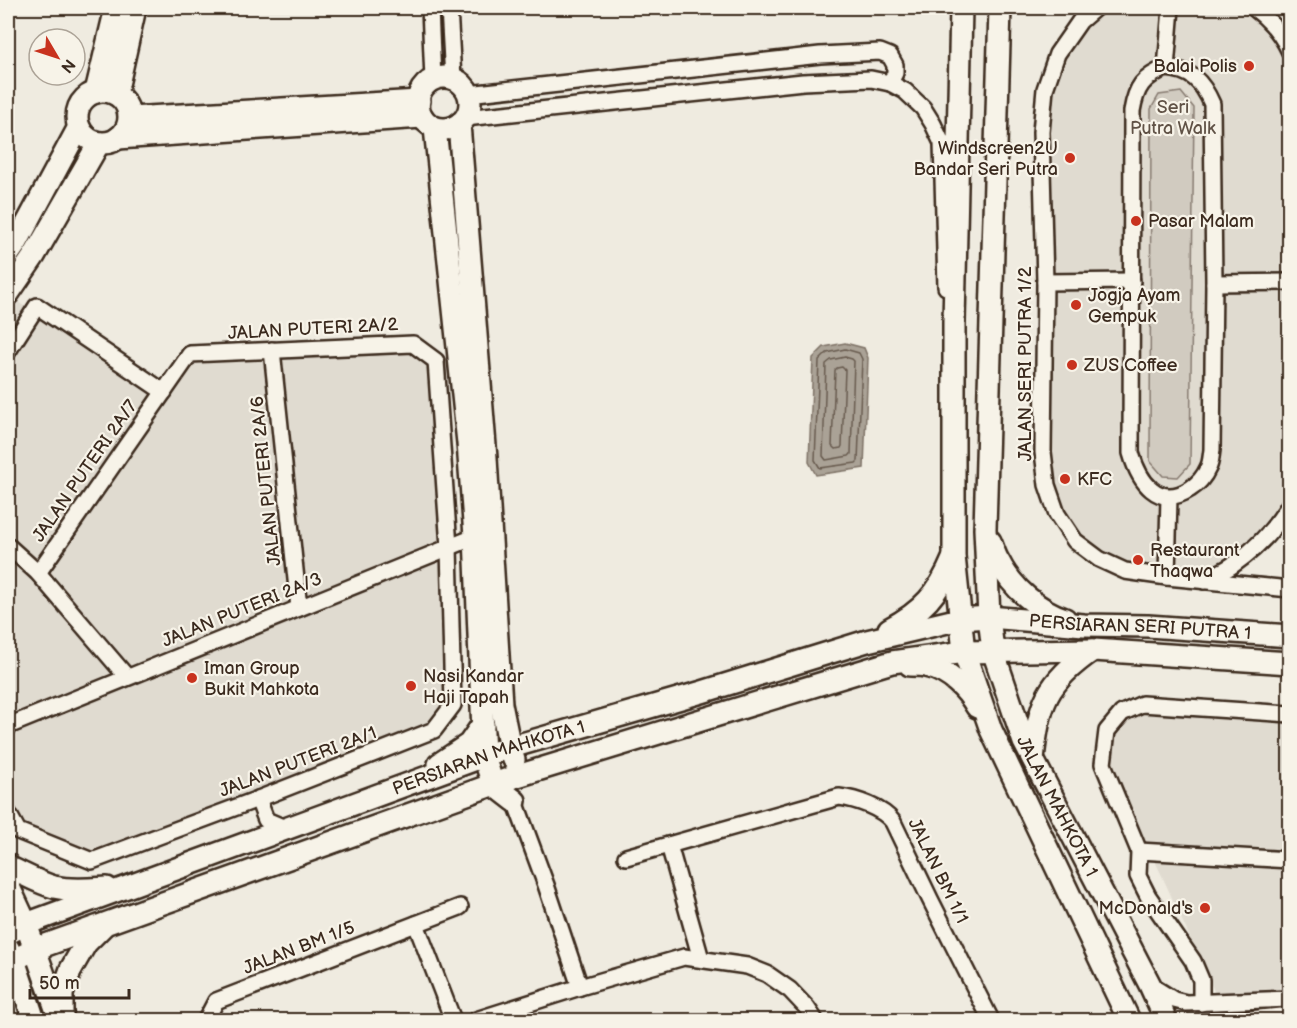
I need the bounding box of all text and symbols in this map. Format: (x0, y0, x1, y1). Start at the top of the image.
north arrow (27, 27, 87, 87)
text: N (56, 55, 79, 76)
place label: Balai Polis (1153, 56, 1237, 77)
marker: Balai Polis (1242, 59, 1256, 73)
park label: Seri Putra Walk (1130, 97, 1216, 139)
place label: Windscreen2U Bandar Seri Putra (913, 138, 1058, 180)
marker: Windscreen2U Bandar Seri Putra (1063, 151, 1077, 165)
place label: Pasar Malam (1148, 211, 1254, 232)
marker: Pasar Malam (1129, 214, 1143, 228)
street label: JALAN SERI PUTRA 1/2 (1015, 266, 1036, 461)
place label: Jogja Ayam Gempuk (1088, 285, 1180, 327)
marker: Jogja Ayam Gempuk (1069, 298, 1083, 312)
street label: JALAN PUTERI 2A/2 (227, 314, 399, 344)
place label: ZUS Coffee (1083, 355, 1178, 376)
marker: ZUS Coffee (1065, 358, 1079, 372)
street label: JALAN PUTERI 2A/6 (247, 395, 285, 567)
street label: JALAN PUTERI 2A/7 (28, 396, 142, 546)
place label: KFC (1077, 469, 1112, 490)
marker: KFC (1058, 472, 1072, 486)
place label: Restaurant Thaqwa (1150, 540, 1240, 582)
marker: Restaurant Thaqwa (1131, 553, 1145, 567)
street label: JALAN PUTERI 2A/3 (159, 568, 325, 652)
street label: PERSIARAN SERI PUTRA 1 (1028, 610, 1252, 644)
place label: Iman Group Bukit Mahkota (204, 658, 319, 700)
place label: Nasi Kandar Haji Tapah (423, 666, 524, 708)
marker: Iman Group Bukit Mahkota (185, 671, 199, 685)
marker: Nasi Kandar Haji Tapah (404, 679, 418, 693)
street label: PERSIARAN MAHKOTA 1 (390, 716, 587, 799)
street label: JALAN PUTERI 2A/1 (217, 722, 379, 802)
street label: JALAN MAHKOTA 1 (1012, 734, 1102, 880)
street label: JALAN BM 1/1 (904, 815, 972, 927)
place label: McDonald's (1099, 898, 1193, 919)
marker: McDonald's (1198, 901, 1212, 915)
street label: JALAN BM 1/5 (240, 917, 358, 979)
scale bar (30, 962, 129, 1000)
text: 50 m (39, 973, 80, 994)

